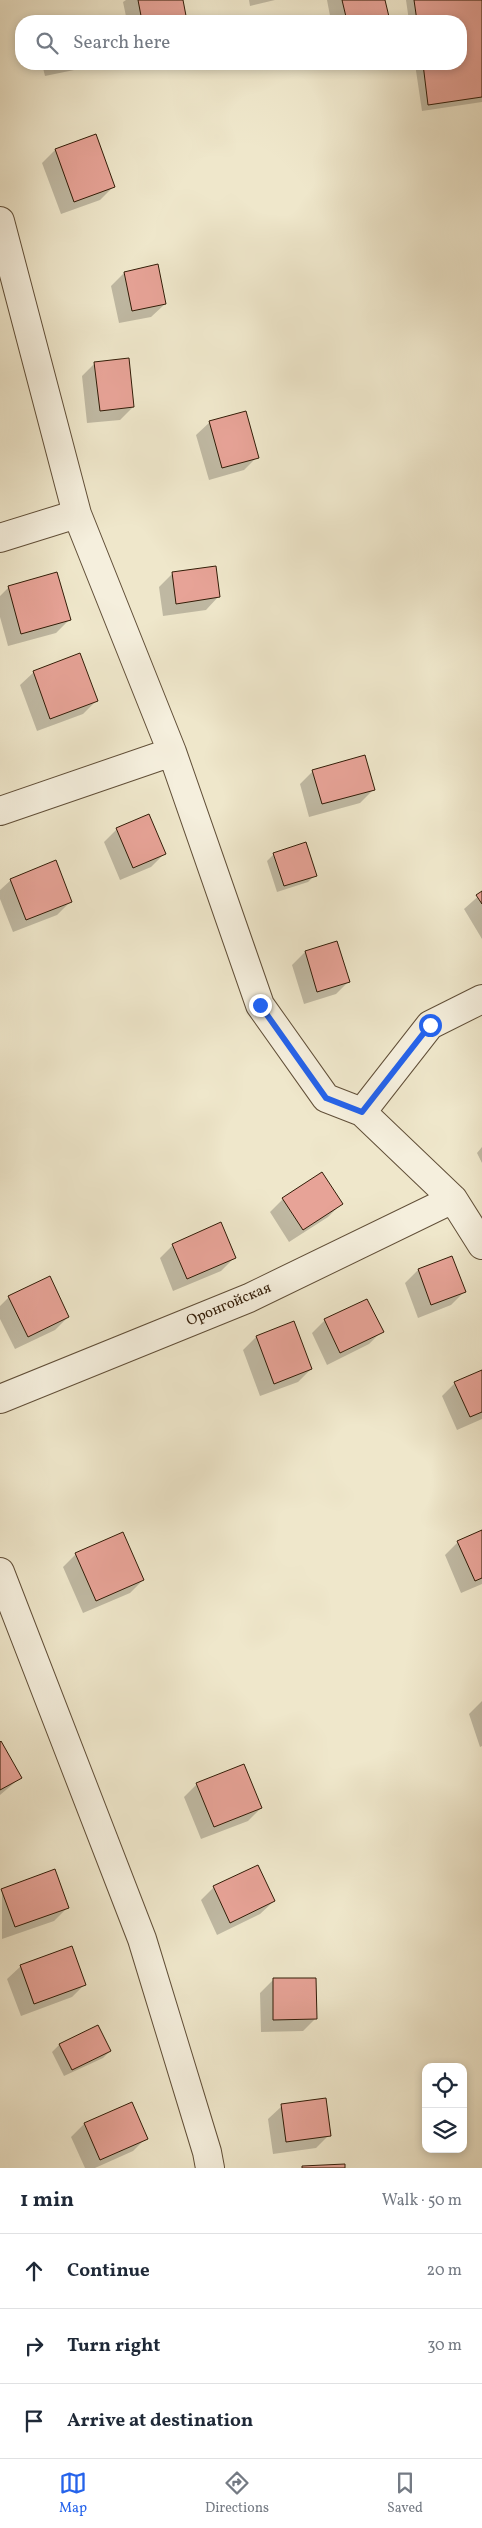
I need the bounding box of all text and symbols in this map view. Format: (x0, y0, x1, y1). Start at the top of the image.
search box (15, 15, 467, 70)
icon: search (33, 29, 61, 57)
text: Search here (73, 30, 170, 56)
route end (249, 994, 272, 1017)
route start (419, 1014, 442, 1037)
street label: Оронгойская (183, 1278, 275, 1332)
map controls (422, 2063, 467, 2153)
button: locate (422, 2063, 467, 2108)
button: layers (422, 2108, 467, 2153)
text: 1 min (20, 2186, 74, 2215)
text: Walk · 50 m (382, 2190, 462, 2212)
icon: ahead (20, 2257, 48, 2285)
text: Continue (67, 2258, 150, 2284)
text: 20 m (427, 2260, 462, 2282)
icon: right (20, 2332, 48, 2360)
text: Turn right (67, 2333, 160, 2359)
text: 30 m (427, 2335, 462, 2357)
icon: arrive (20, 2407, 48, 2435)
text: Arrive at destination (67, 2408, 253, 2434)
tab: Map (59, 2469, 87, 2518)
tab: Directions (205, 2469, 269, 2518)
tab: Saved (387, 2469, 423, 2518)

